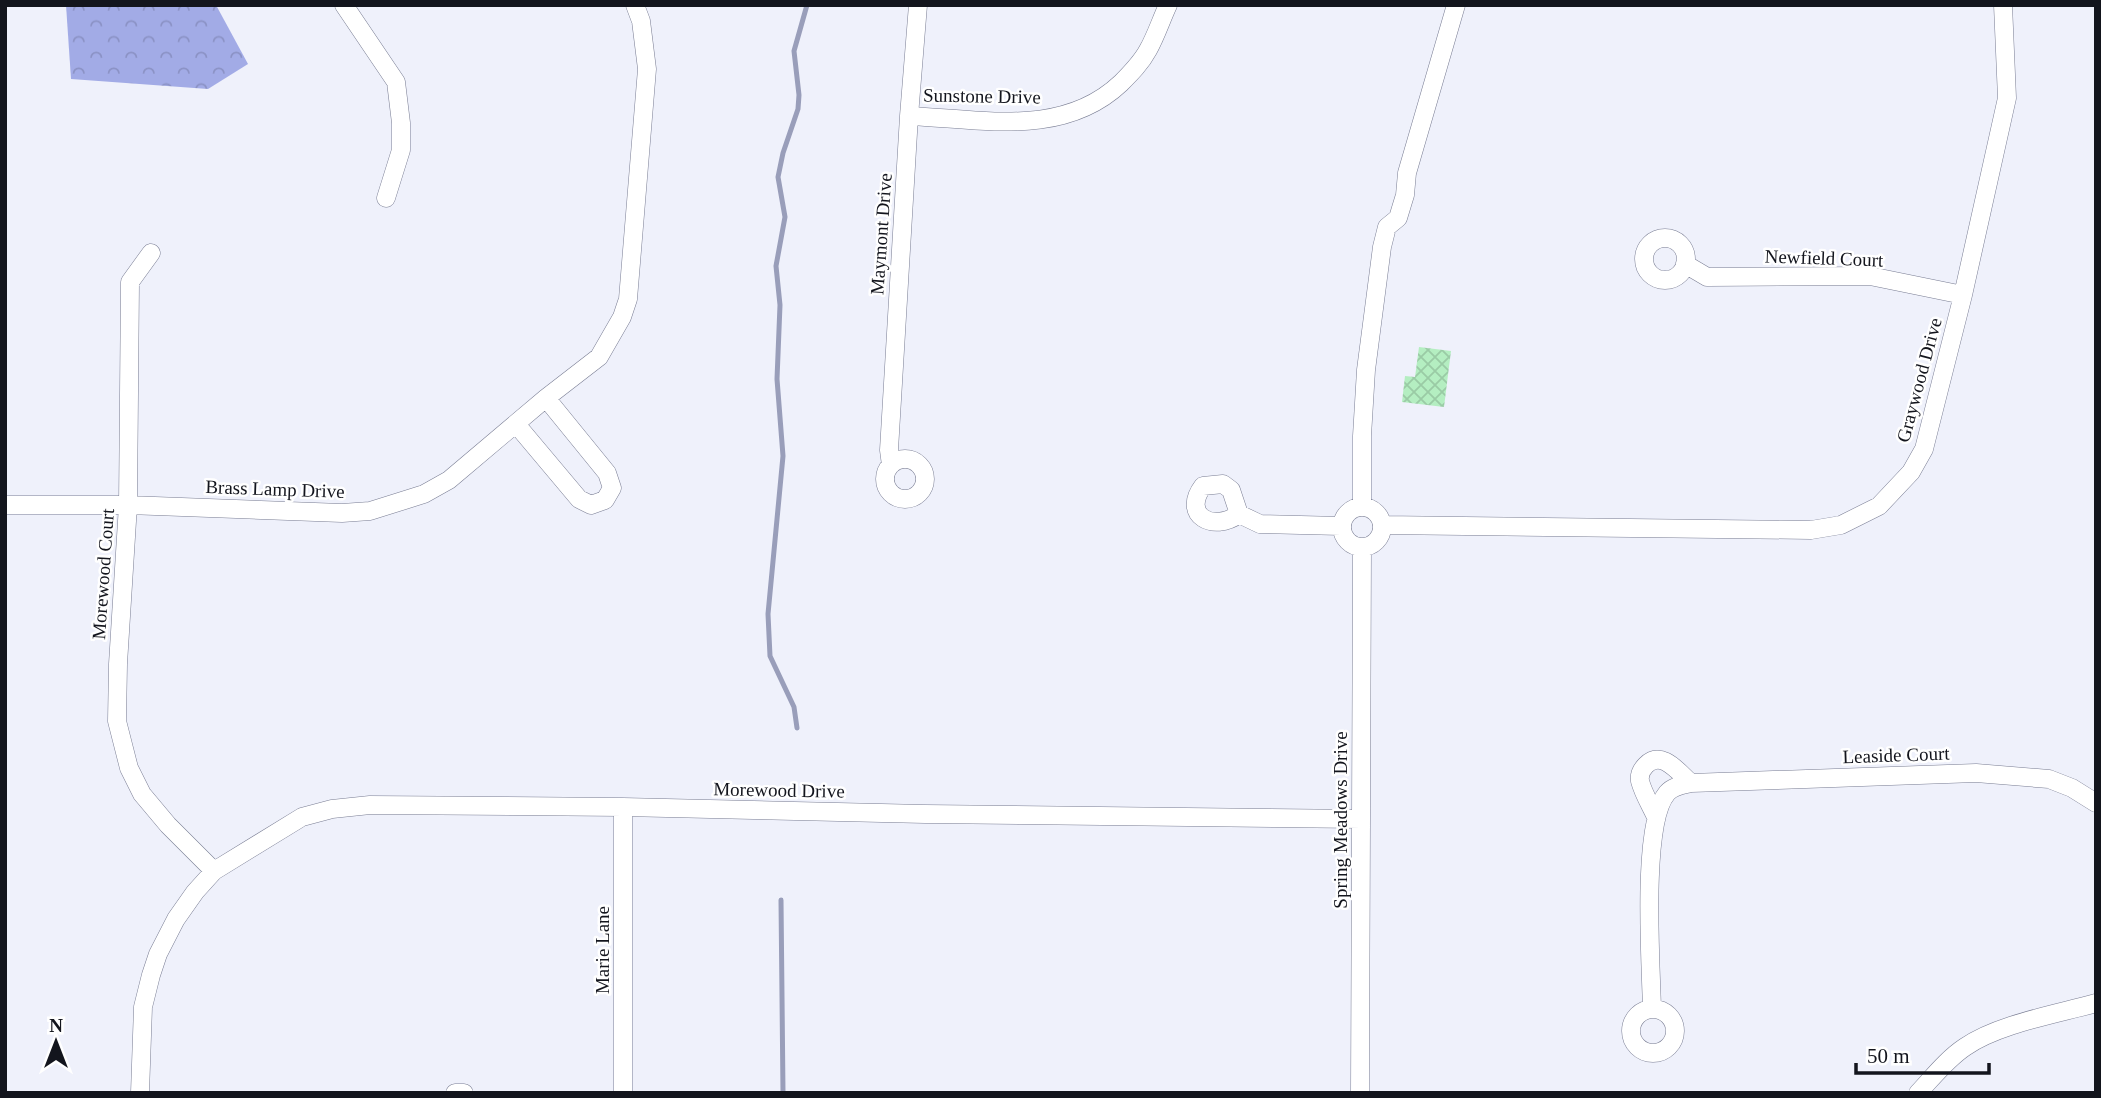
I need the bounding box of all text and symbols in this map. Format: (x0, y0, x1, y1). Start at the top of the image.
street label: Sunstone Drive (923, 84, 1041, 108)
street label: Maymont Drive (866, 172, 896, 296)
street label: Newfield Court (1764, 245, 1884, 271)
street label: Graywood Drive (1892, 315, 1946, 445)
street label: Brass Lamp Drive (205, 476, 345, 502)
street label: Morewood Court (88, 507, 118, 640)
street label: Spring Meadows Drive (1330, 731, 1351, 909)
street label: Leaside Court (1842, 743, 1951, 767)
street label: Morewood Drive (713, 778, 845, 802)
street label: Marie Lane (592, 906, 613, 994)
north arrow (21, 1007, 91, 1077)
text: N (49, 1015, 63, 1036)
scale bar (1856, 1032, 1989, 1076)
text: 50 m (1867, 1044, 1910, 1068)

